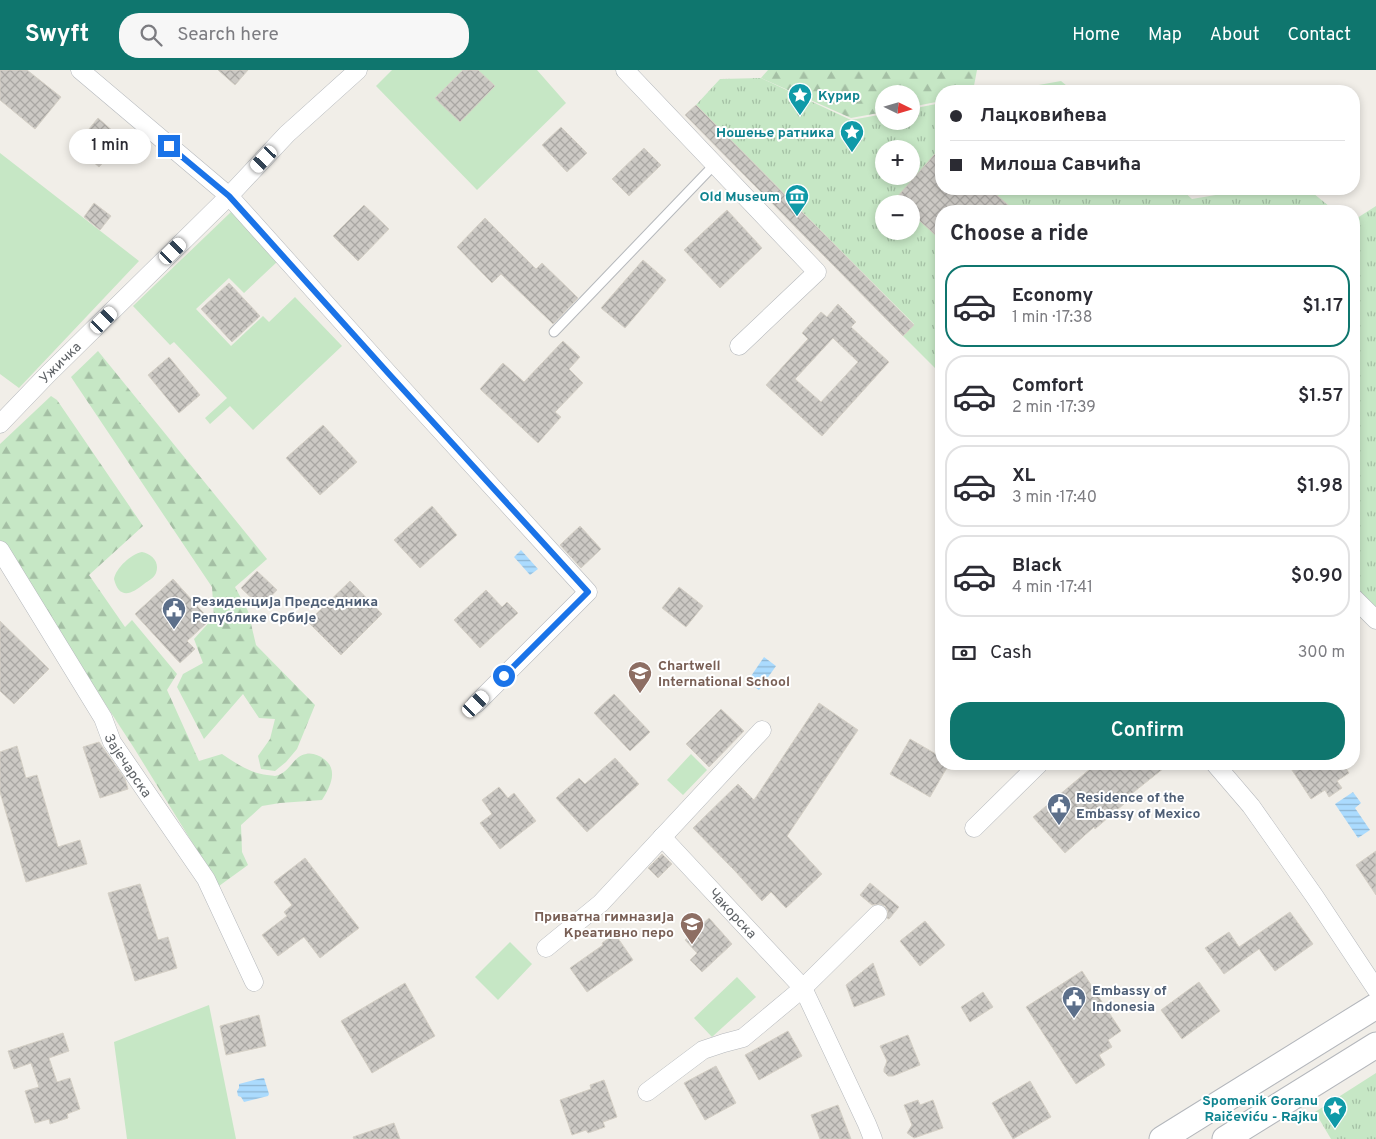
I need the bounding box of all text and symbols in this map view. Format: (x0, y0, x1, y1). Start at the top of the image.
search box (119, 13, 469, 58)
text: Swyft (25, 20, 89, 50)
icon: search (137, 21, 165, 49)
text: Search here (177, 23, 279, 47)
text: Home (1072, 24, 1120, 47)
text: Map (1148, 24, 1182, 47)
text: About (1210, 24, 1259, 47)
text: Contact (1287, 24, 1351, 47)
place icon: Курир (787, 82, 813, 116)
north arrow (875, 85, 920, 130)
map controls (875, 85, 920, 240)
place label: Курир (818, 88, 860, 105)
text: Лацковићева (980, 104, 1107, 128)
place icon: Ношење ратника (839, 119, 865, 153)
place label: Ношење ратника (716, 125, 834, 142)
callout: 1 min (69, 128, 152, 164)
route end (158, 135, 180, 157)
text: 1 min (91, 136, 129, 156)
button: + (875, 140, 920, 185)
car (248, 143, 279, 175)
text: Милоша Савчића (980, 153, 1141, 177)
museum icon: Old Museum (784, 183, 810, 217)
place label: Old Museum (699, 189, 780, 206)
button: − (875, 195, 920, 240)
text: Choose a ride (950, 221, 1088, 248)
car (156, 235, 189, 267)
icon: car (952, 284, 997, 329)
text: Economy (1012, 284, 1093, 308)
text: $1.17 (1302, 294, 1343, 318)
car (88, 304, 119, 336)
text: 1 min · 17:38 (1012, 308, 1093, 328)
street label: Ужичка (36, 339, 86, 388)
icon: car (952, 374, 997, 419)
text: Comfort (1012, 374, 1084, 398)
text: $1.57 (1298, 384, 1343, 408)
text: 2 min · 17:39 (1012, 398, 1096, 418)
icon: car (952, 464, 997, 509)
text: XL (1012, 464, 1035, 488)
text: $1.98 (1296, 474, 1343, 498)
text: 3 min · 17:40 (1012, 488, 1097, 508)
icon: car (952, 554, 997, 599)
text: Black (1012, 554, 1062, 578)
text: $0.90 (1291, 564, 1343, 588)
text: 4 min · 17:41 (1012, 578, 1093, 598)
place label: Резиденција Председника Републике Србије (192, 594, 378, 627)
public building icon: Резиденција Председника Републике Србије (161, 596, 187, 630)
icon: cash (950, 639, 978, 667)
text: Cash (990, 641, 1032, 665)
text: 300 m (1298, 643, 1345, 663)
place label: Chartwell International School (658, 658, 790, 691)
school or university icon: Chartwell International School (627, 660, 653, 694)
route start (493, 665, 515, 687)
car (460, 688, 491, 720)
button: Confirm (950, 702, 1345, 760)
street label: Зајечарска (100, 731, 155, 801)
place label: Residence of the Embassy of Mexico (1076, 790, 1201, 823)
public building icon: Residence of the Embassy of Mexico (1046, 792, 1072, 826)
street label: Чакорска (704, 885, 760, 943)
place label: Приватна гимназија Креативно перо (534, 909, 674, 942)
school or university icon: Приватна гимназија Креативно перо (679, 911, 705, 945)
place label: Embassy of Indonesia (1092, 983, 1167, 1016)
public building icon: Embassy of Indonesia (1061, 985, 1087, 1019)
place label: Spomenik Goranu Raičeviću - Rajku (1202, 1093, 1318, 1126)
place icon: Spomenik Goranu Raičeviću - Rajku (1322, 1095, 1348, 1129)

